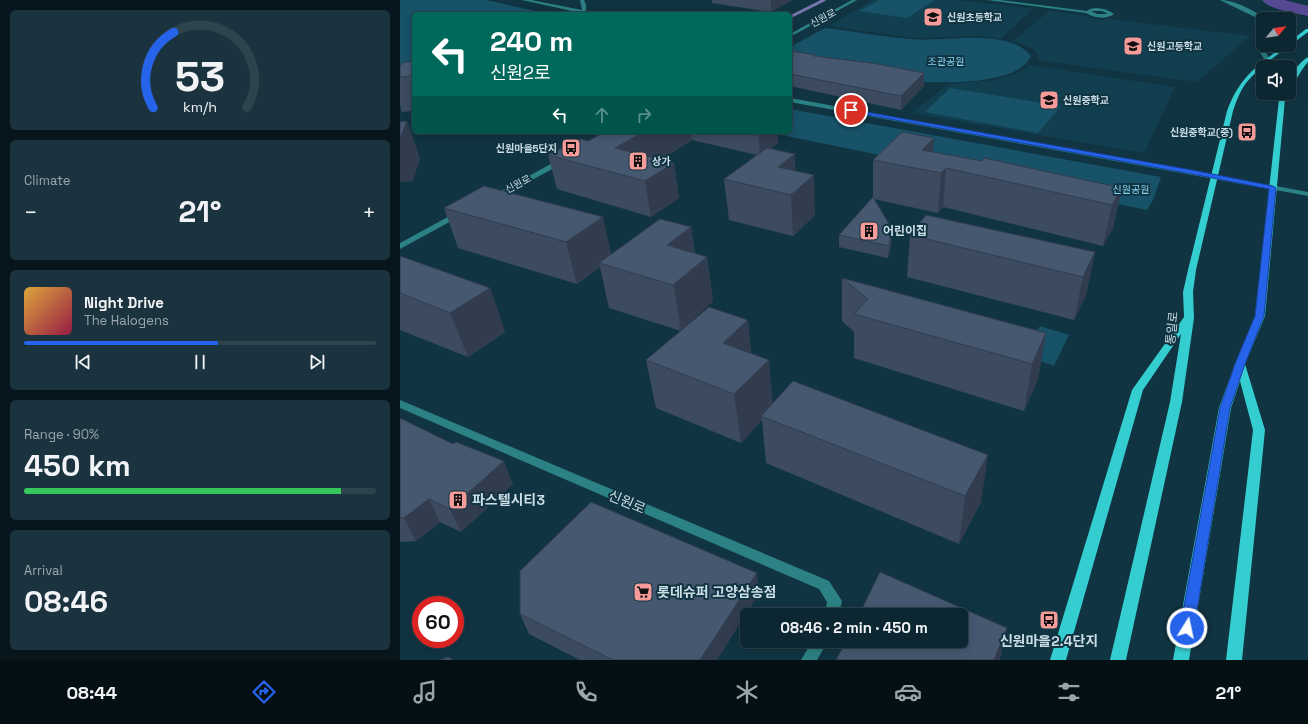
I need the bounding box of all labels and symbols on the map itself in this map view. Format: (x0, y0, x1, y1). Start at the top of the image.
street label: 신원로 (808, 6, 838, 30)
school or university icon: 신원초등학교 (922, 6, 944, 28)
place label: 신원초등학교 (947, 11, 1002, 24)
north arrow (1256, 12, 1296, 52)
school or university icon: 신원고등학교 (1122, 35, 1144, 57)
place label: 신원고등학교 (1147, 40, 1202, 53)
park label: 조관공원 (928, 55, 964, 68)
school or university icon: 신원중학교 (1038, 89, 1060, 111)
pin (834, 93, 868, 127)
place label: 신원중학교 (1063, 94, 1109, 107)
bus stop icon: 신원중학교(중) (1236, 121, 1258, 143)
place label: 신원중학교(중) (1170, 126, 1233, 139)
bus stop icon: 신원마을5단지 (560, 137, 582, 159)
place label: 신원마을5단지 (496, 142, 557, 155)
building icon: 상가 (627, 150, 649, 172)
place label: 상가 (652, 155, 671, 168)
street label: 신원로 (503, 172, 533, 196)
park label: 신원공원 (1113, 183, 1149, 196)
building icon: 어린이집 (858, 220, 880, 242)
place label: 어린이집 (883, 223, 927, 239)
street label: 통일로 (1162, 311, 1182, 345)
street label: 신원로 (606, 486, 648, 518)
building icon: 파스텔시티3 (447, 489, 469, 511)
place label: 파스텔시티3 (472, 491, 545, 509)
supermarket icon: 롯데슈퍼 고양삼송점 (632, 581, 654, 603)
place label: 롯데슈퍼 고양삼송점 (657, 583, 776, 601)
speed limit sign: 60 (412, 596, 464, 648)
position arrow (1166, 607, 1208, 649)
bus stop icon: 신원마을2.4단지 (1038, 609, 1060, 631)
place label: 신원마을2.4단지 (1000, 632, 1098, 650)

